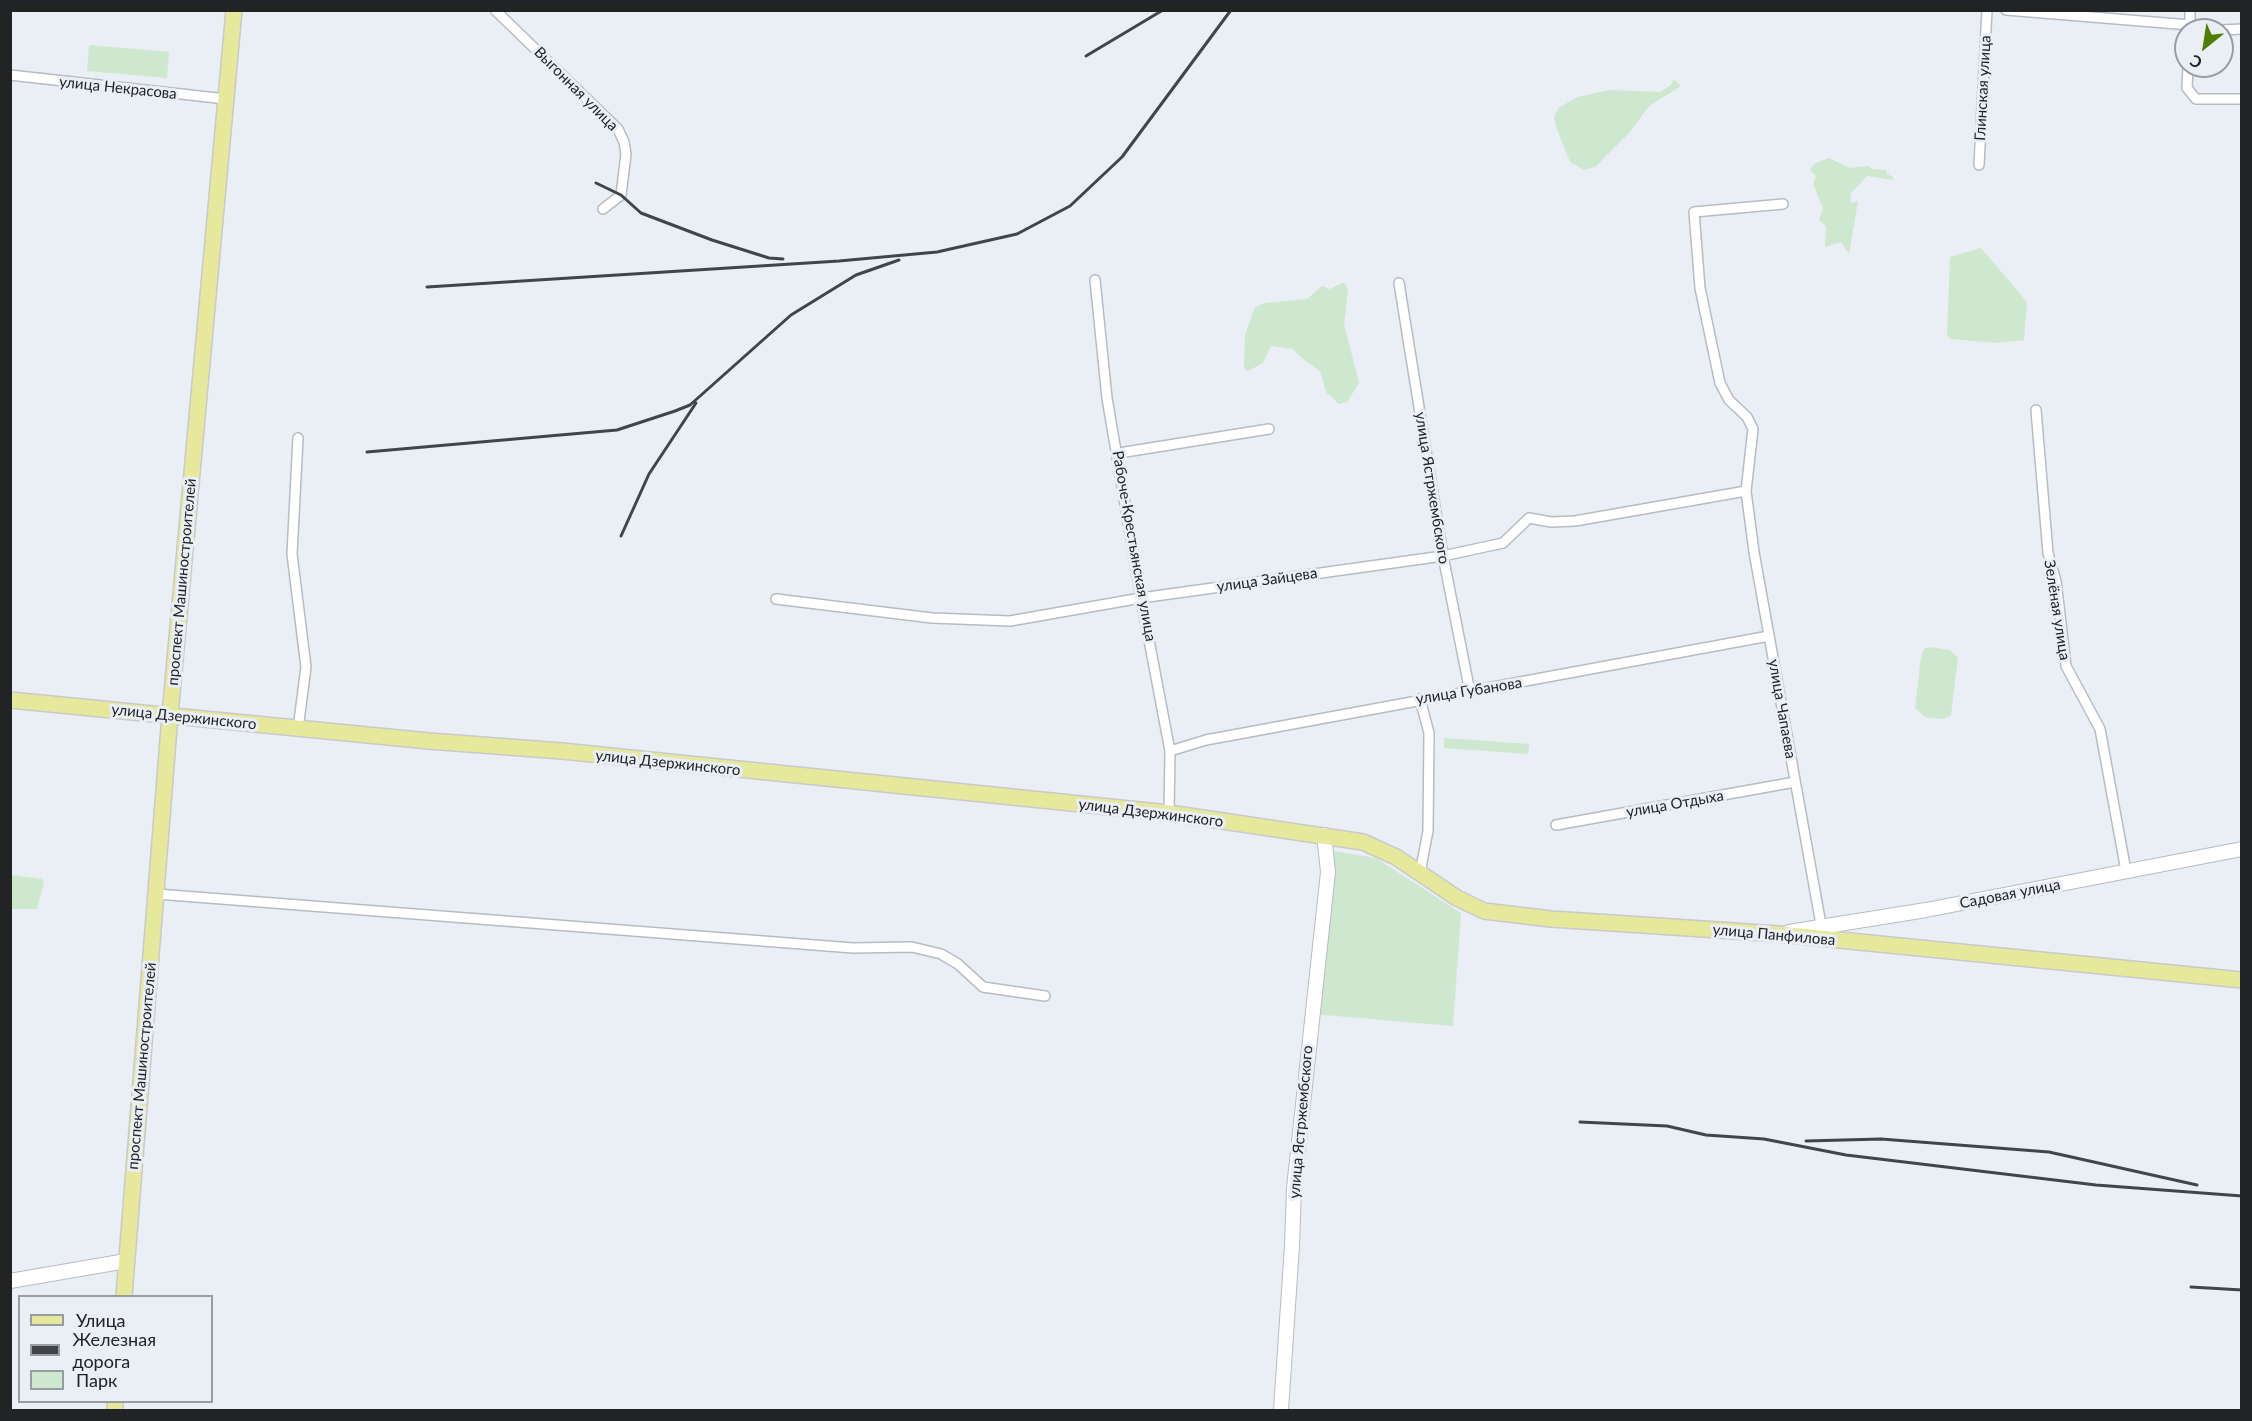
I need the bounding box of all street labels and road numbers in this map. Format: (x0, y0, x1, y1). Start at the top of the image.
street label: Глинская улица (1971, 35, 1995, 141)
street label: Выгонная улица (530, 43, 622, 135)
street label: улица Некрасова (58, 73, 178, 103)
street label: улица Ястржембского (1411, 411, 1453, 565)
street label: Рабоче-Крестьянская улица (1108, 449, 1160, 643)
street label: проспект Машиностроителей (164, 478, 200, 686)
street label: Зелёная улица (2040, 559, 2074, 661)
street label: улица Зайцева (1216, 564, 1318, 596)
street label: улица Чапаева (1764, 658, 1800, 760)
street label: улица Губанова (1415, 674, 1523, 708)
street label: улица Дзержинского (111, 700, 257, 734)
street label: улица Дзержинского (595, 746, 741, 780)
street label: улица Отдыха (1625, 787, 1725, 821)
street label: улица Дзержинского (1078, 795, 1224, 831)
street label: Садовая улица (1958, 875, 2062, 913)
street label: улица Панфилова (1712, 921, 1836, 949)
street label: проспект Машиностроителей (124, 962, 160, 1170)
street label: улица Ястржембского (1285, 1045, 1317, 1199)

